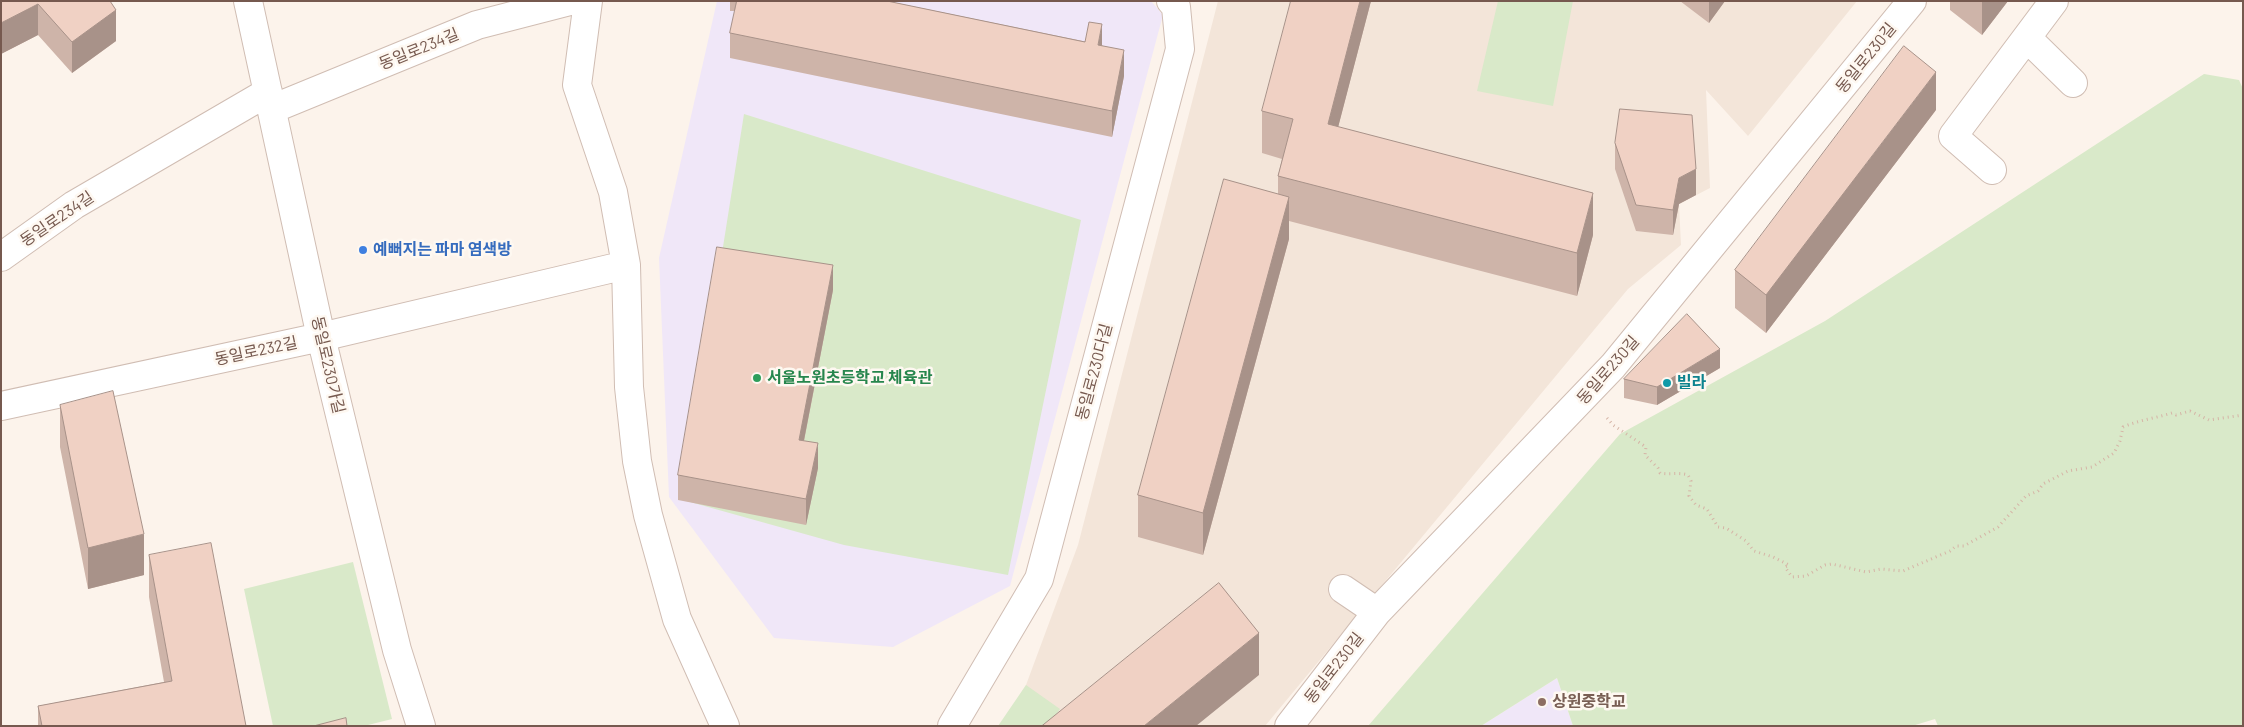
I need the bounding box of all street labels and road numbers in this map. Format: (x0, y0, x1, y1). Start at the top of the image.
street label: 동일로230길 (1832, 19, 1900, 97)
street label: 동일로234길 (376, 24, 462, 74)
street label: 동일로234길 (17, 187, 97, 251)
street label: 동일로230가길 (307, 314, 349, 416)
street label: 동일로230다길 (1072, 322, 1116, 422)
street label: 동일로230길 (1573, 332, 1643, 408)
street label: 동일로232길 (213, 333, 299, 369)
street label: 동일로230길 (1300, 629, 1368, 707)

